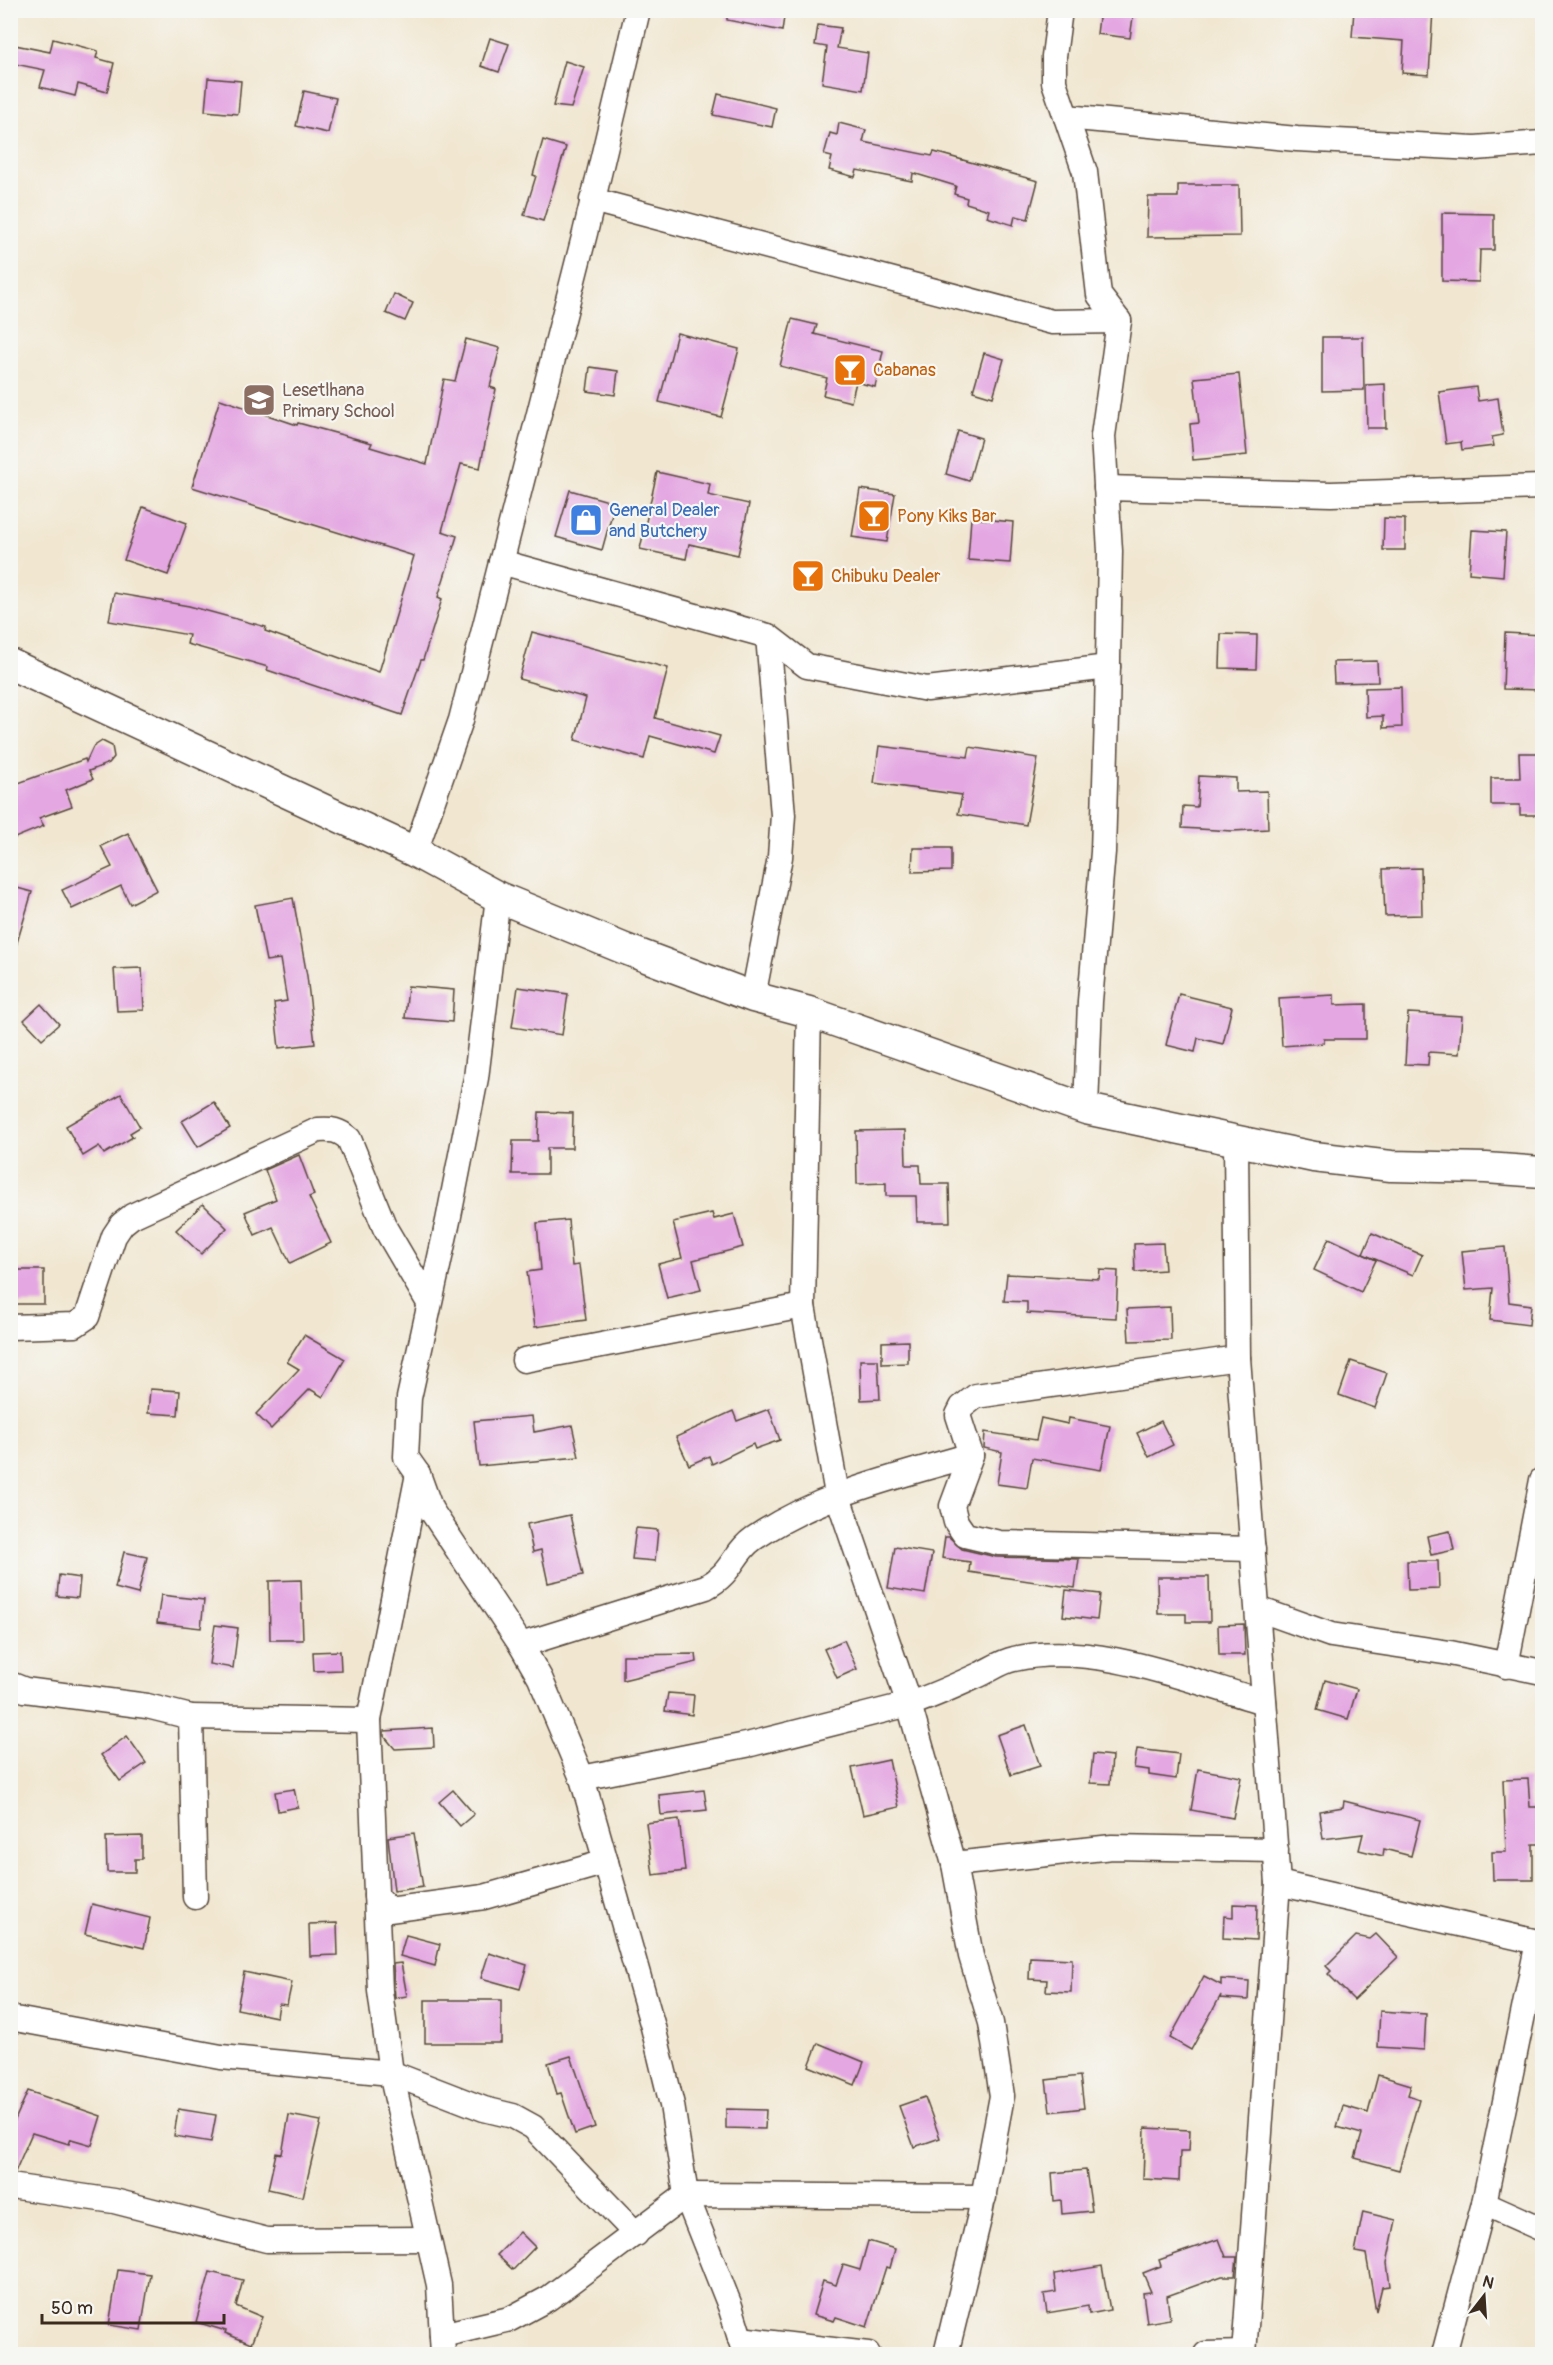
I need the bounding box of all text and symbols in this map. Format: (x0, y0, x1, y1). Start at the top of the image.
bar icon: Cabanas (832, 352, 868, 388)
place label: Cabanas (873, 359, 936, 382)
place label: Lesetlhana Primary School (282, 379, 395, 423)
school or university icon: Lesetlhana Primary School (241, 382, 277, 418)
bar icon: Pony Kiks Bar (856, 498, 892, 534)
place label: General Dealer and Butchery (609, 499, 720, 543)
shop icon: General Dealer and Butchery (568, 502, 604, 538)
place label: Pony Kiks Bar (897, 505, 997, 528)
bar icon: Chibuku Dealer (790, 558, 826, 594)
place label: Chibuku Dealer (831, 565, 941, 588)
north arrow (1454, 2266, 1514, 2326)
text: N (1480, 2271, 1496, 2294)
scale bar (42, 2287, 224, 2325)
text: 50 m (51, 2297, 93, 2320)

